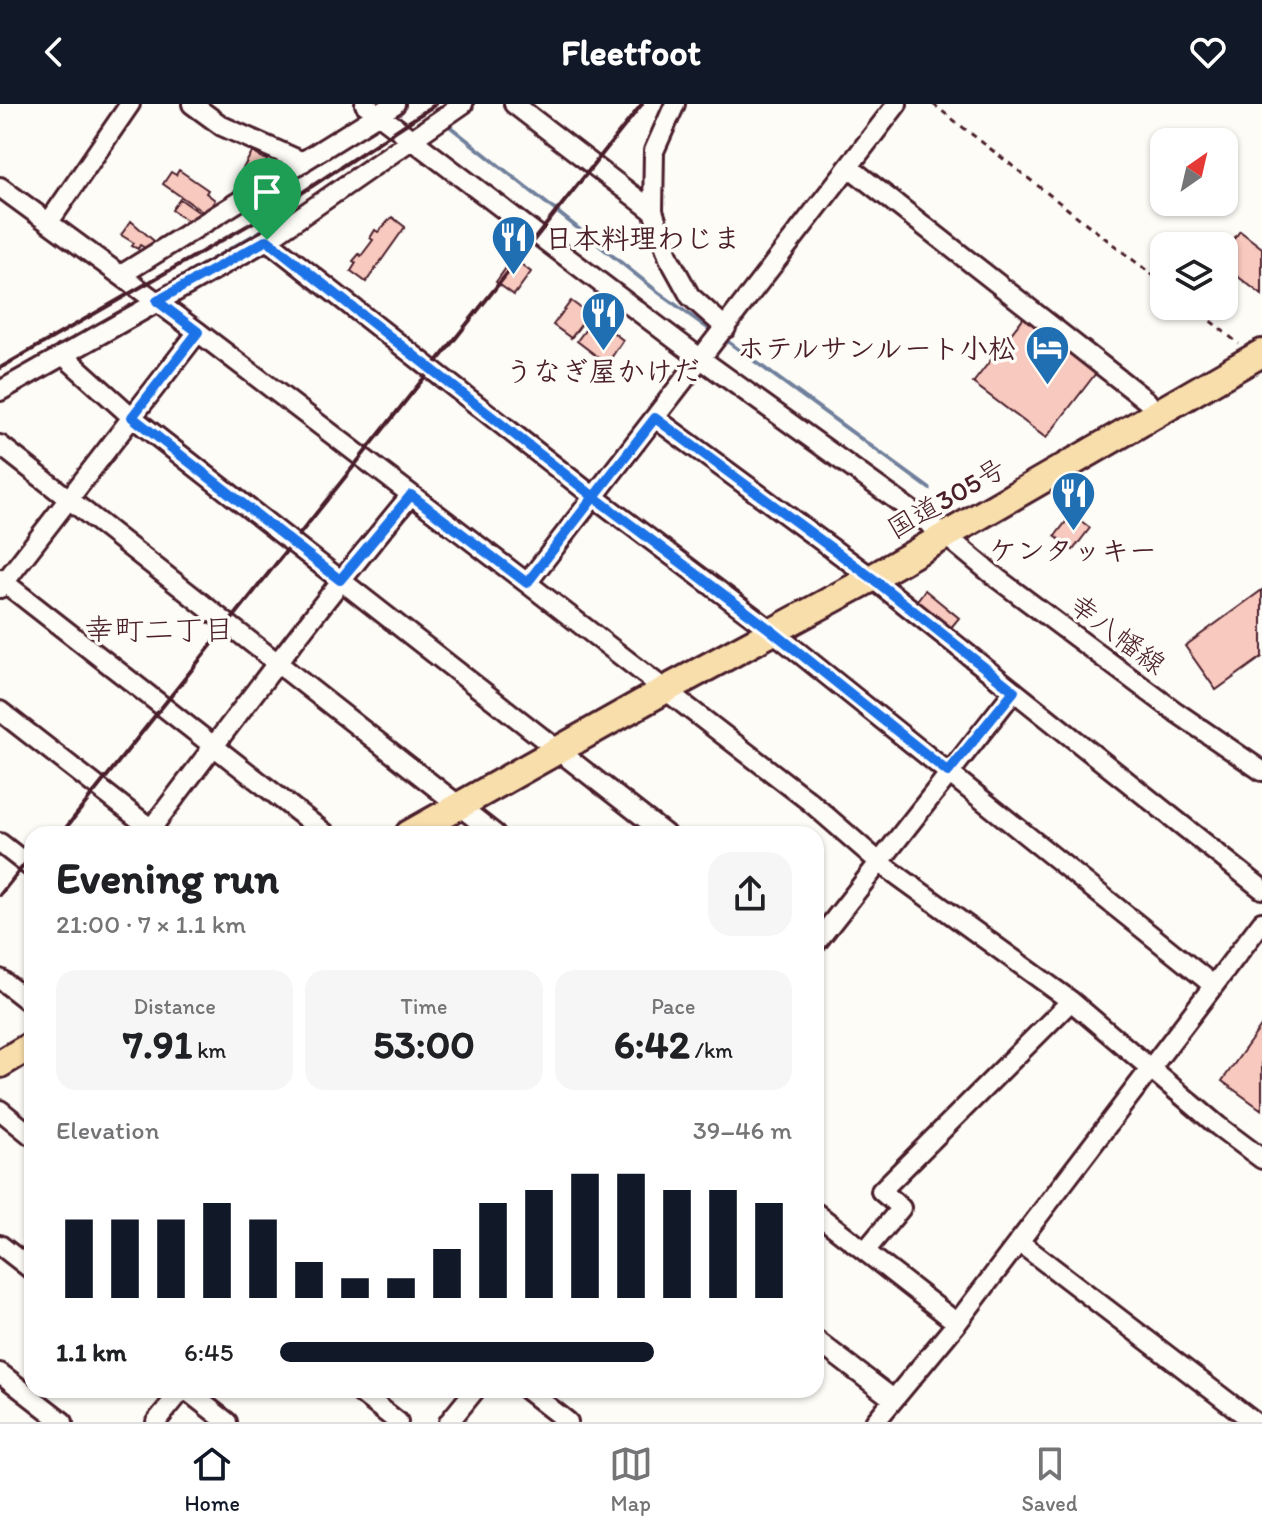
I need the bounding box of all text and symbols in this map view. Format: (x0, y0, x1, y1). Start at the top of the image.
icon: back (32, 30, 76, 74)
icon: heart (1186, 30, 1230, 74)
text: Fleetfoot (561, 31, 701, 74)
north arrow (1150, 128, 1238, 216)
map controls (1150, 128, 1238, 320)
pin (233, 158, 301, 240)
icon: arrive (245, 170, 289, 214)
restaurant icon: 日本料理わじま (490, 214, 538, 277)
place label: 日本料理わじま (545, 221, 741, 255)
button: layers (1150, 232, 1238, 320)
restaurant icon: うなぎ屋かけだ (579, 290, 627, 353)
hotel icon: ホテルサンルート小松 (1023, 324, 1071, 387)
place label: ホテルサンルート小松 (737, 331, 1016, 365)
place label: うなぎ屋かけだ (505, 354, 701, 388)
street label: 国道305号 (881, 450, 1011, 546)
restaurant icon: ケンタッキー (1049, 469, 1097, 532)
place label: ケンタッキー (989, 533, 1157, 567)
street label: 幸八幡線 (1063, 587, 1173, 681)
district label: 幸町二丁目 (84, 611, 234, 648)
text: Evening run (56, 851, 279, 904)
button: share (708, 852, 792, 936)
text: 21:00 · 7 × 1.1 km (56, 908, 246, 940)
text: Distance (133, 993, 216, 1020)
text: Time (401, 993, 447, 1020)
text: Pace (651, 993, 695, 1020)
text: 7.91 (123, 1020, 192, 1068)
text: 53:00 (373, 1020, 475, 1068)
text: 6:42 (614, 1020, 690, 1068)
text: km (192, 1037, 226, 1064)
text: /km (690, 1037, 733, 1064)
text: Elevation (56, 1114, 159, 1146)
text: 39–46 m (693, 1114, 792, 1146)
text: 1.1 km (56, 1336, 127, 1368)
text: 6:45 (184, 1336, 233, 1368)
tab: Home (184, 1442, 240, 1517)
tab: Map (609, 1442, 653, 1517)
tab: Saved (1021, 1442, 1078, 1517)

